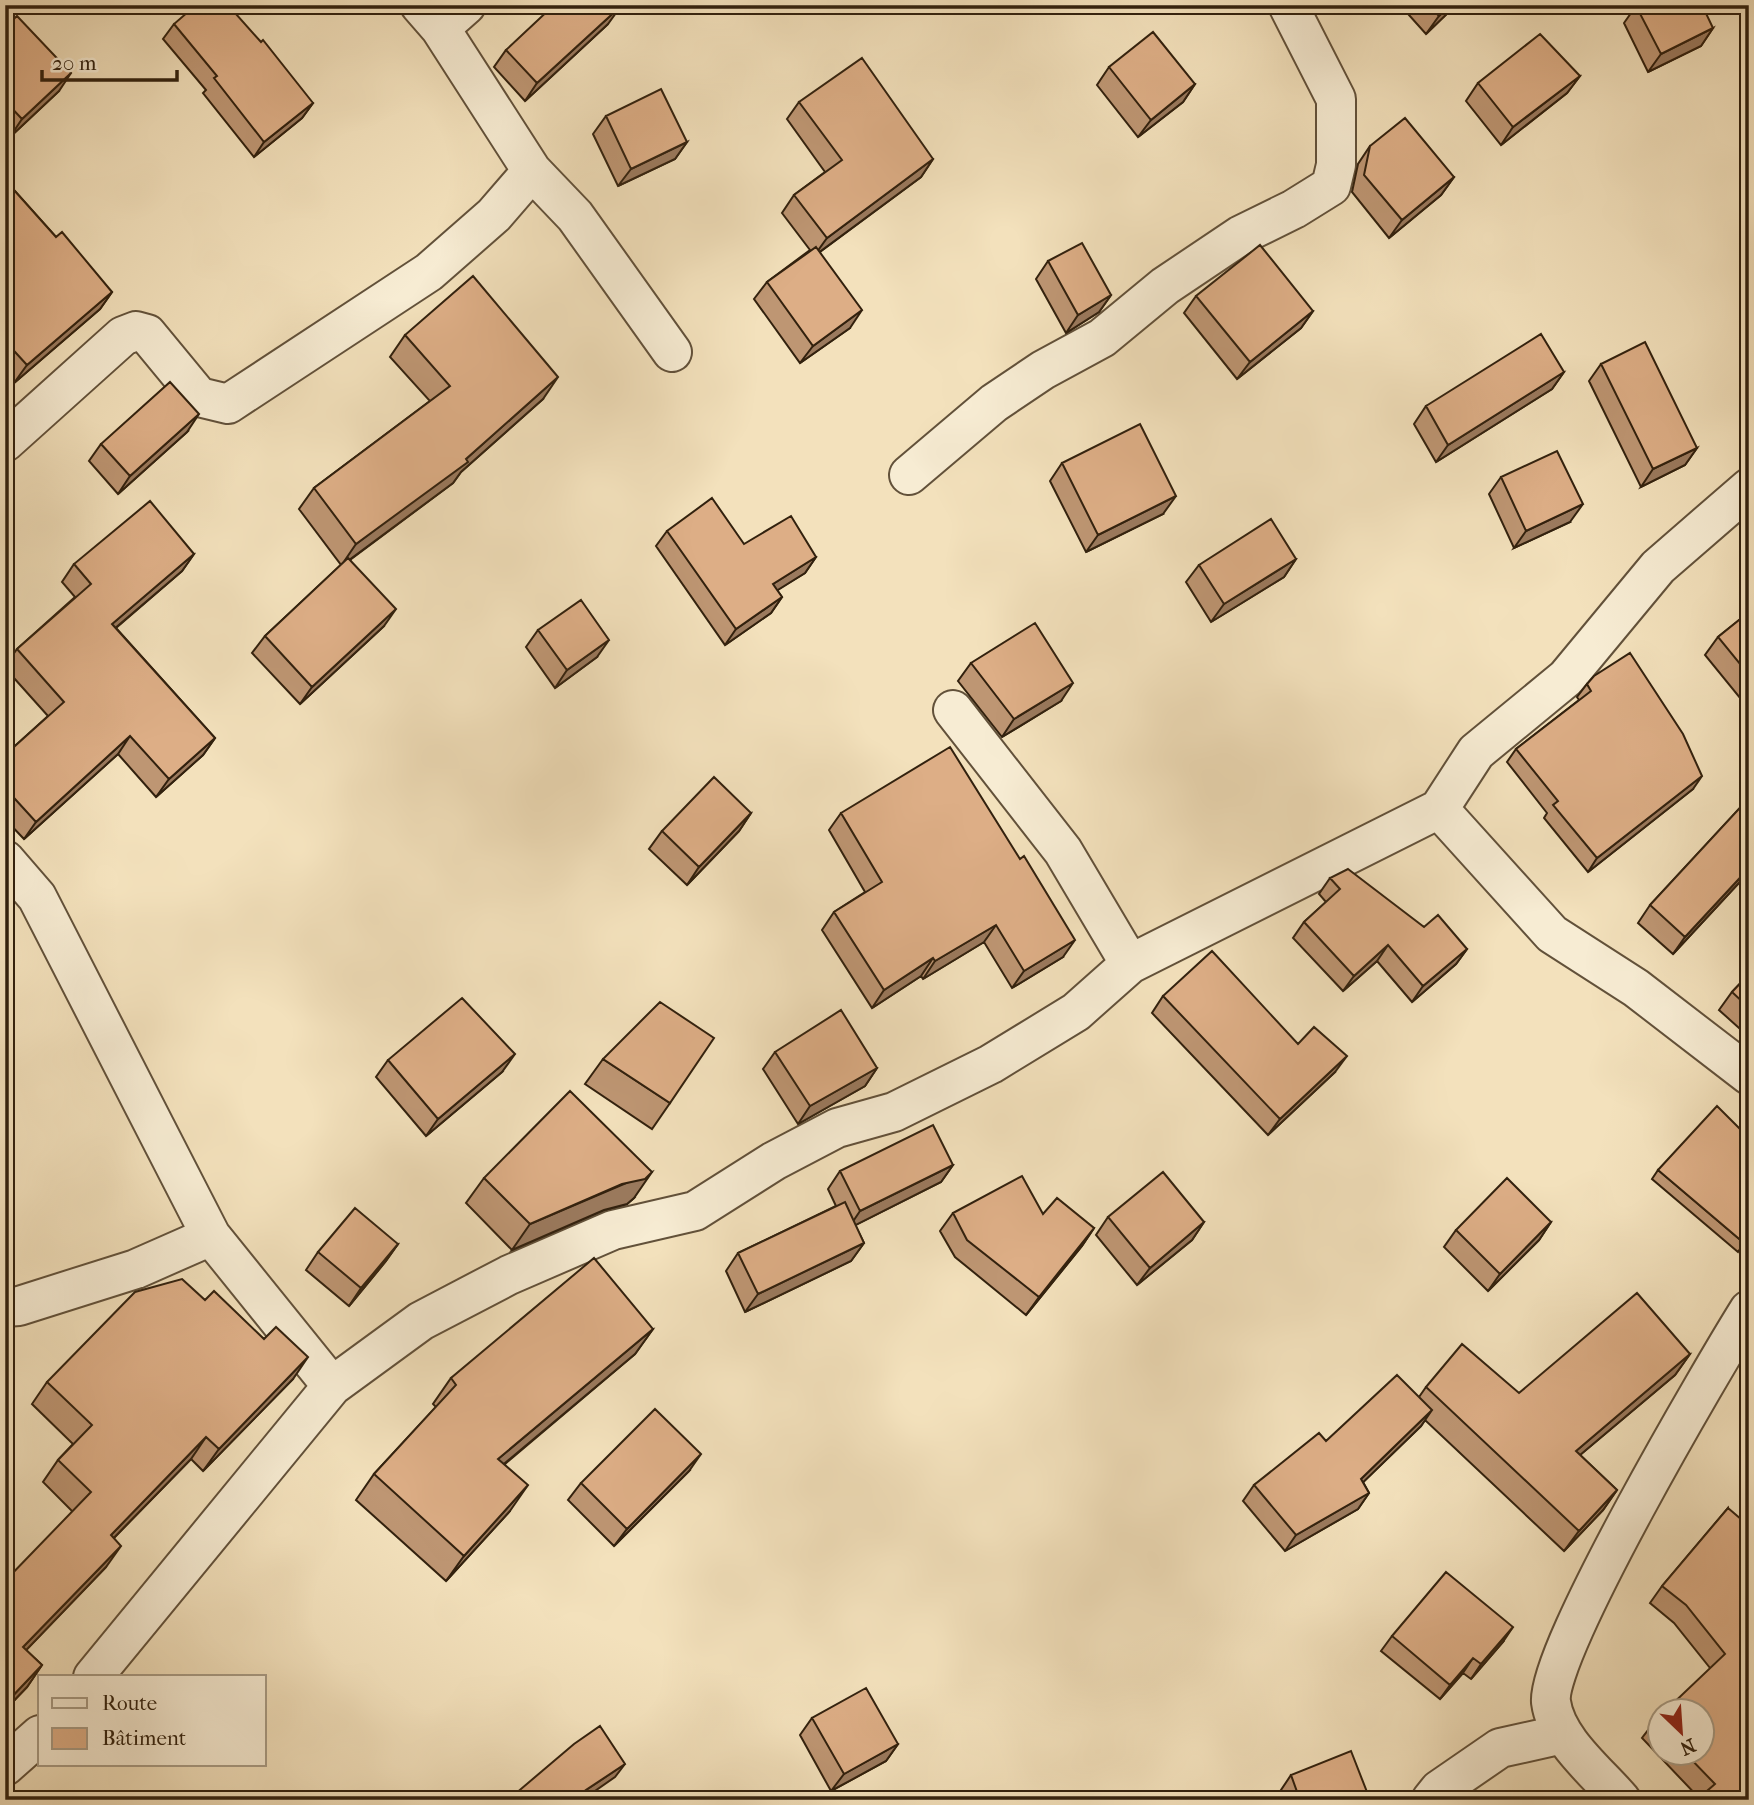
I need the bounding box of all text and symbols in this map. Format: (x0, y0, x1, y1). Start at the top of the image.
scale bar (42, 38, 177, 82)
text: 20 m (52, 51, 97, 75)
legend (38, 1675, 266, 1766)
text: Route (102, 1691, 157, 1715)
north arrow (1646, 1696, 1716, 1766)
text: Bâtiment (102, 1726, 187, 1750)
text: N (1676, 1733, 1699, 1760)

